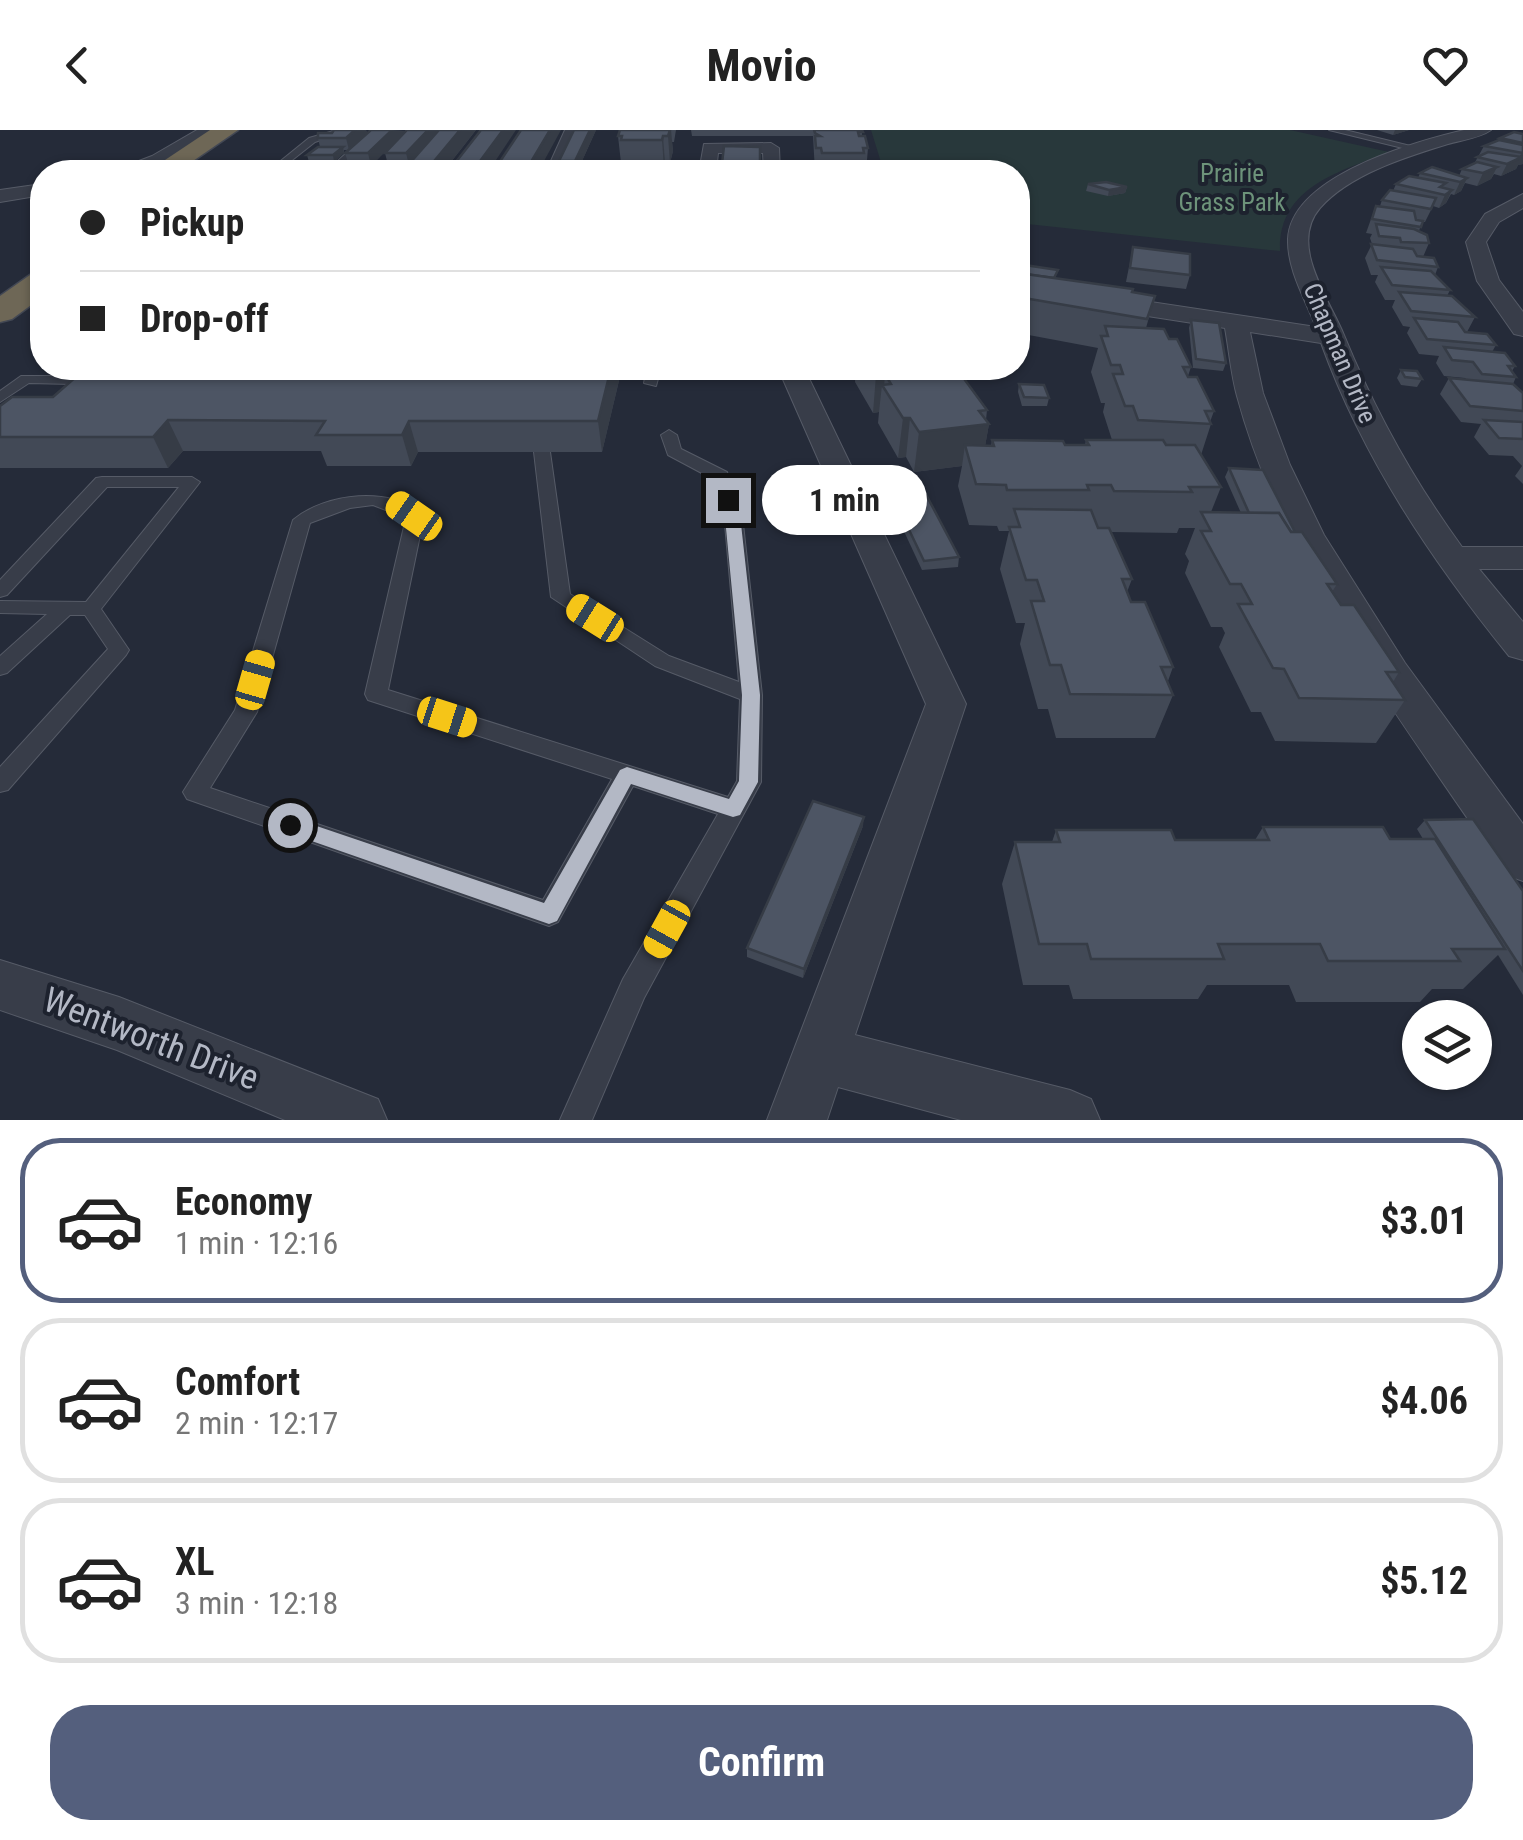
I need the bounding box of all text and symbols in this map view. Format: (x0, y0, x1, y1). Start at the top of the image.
icon: back (50, 38, 105, 93)
icon: heart (1418, 38, 1473, 93)
text: Movio (706, 39, 817, 92)
park label: Prairie Grass Park (1179, 159, 1286, 217)
text: Pickup (140, 201, 244, 245)
street label: Chapman Drive (1298, 279, 1382, 427)
text: Drop-off (140, 297, 269, 341)
callout: 1 min (763, 465, 928, 535)
route end (706, 478, 751, 523)
text: 1 min (809, 481, 880, 519)
car (381, 487, 447, 545)
car (562, 589, 628, 647)
car (232, 647, 278, 713)
car (414, 693, 480, 741)
route start (268, 803, 313, 848)
car (639, 895, 695, 963)
street label: Wentworth Drive (38, 979, 264, 1099)
map controls (1402, 1000, 1492, 1090)
button: layers (1402, 1000, 1492, 1090)
icon: car (55, 1176, 145, 1266)
text: Economy (175, 1180, 312, 1224)
text: $3.01 (1380, 1199, 1468, 1243)
text: 1 min · 12:16 (175, 1224, 338, 1262)
icon: car (55, 1356, 145, 1446)
text: Comfort (175, 1360, 300, 1404)
text: $4.06 (1380, 1379, 1468, 1423)
text: 2 min · 12:17 (175, 1404, 338, 1442)
icon: car (55, 1536, 145, 1626)
text: XL (175, 1540, 214, 1584)
text: $5.12 (1380, 1559, 1468, 1603)
text: 3 min · 12:18 (175, 1584, 338, 1622)
button: Confirm (50, 1705, 1473, 1820)

